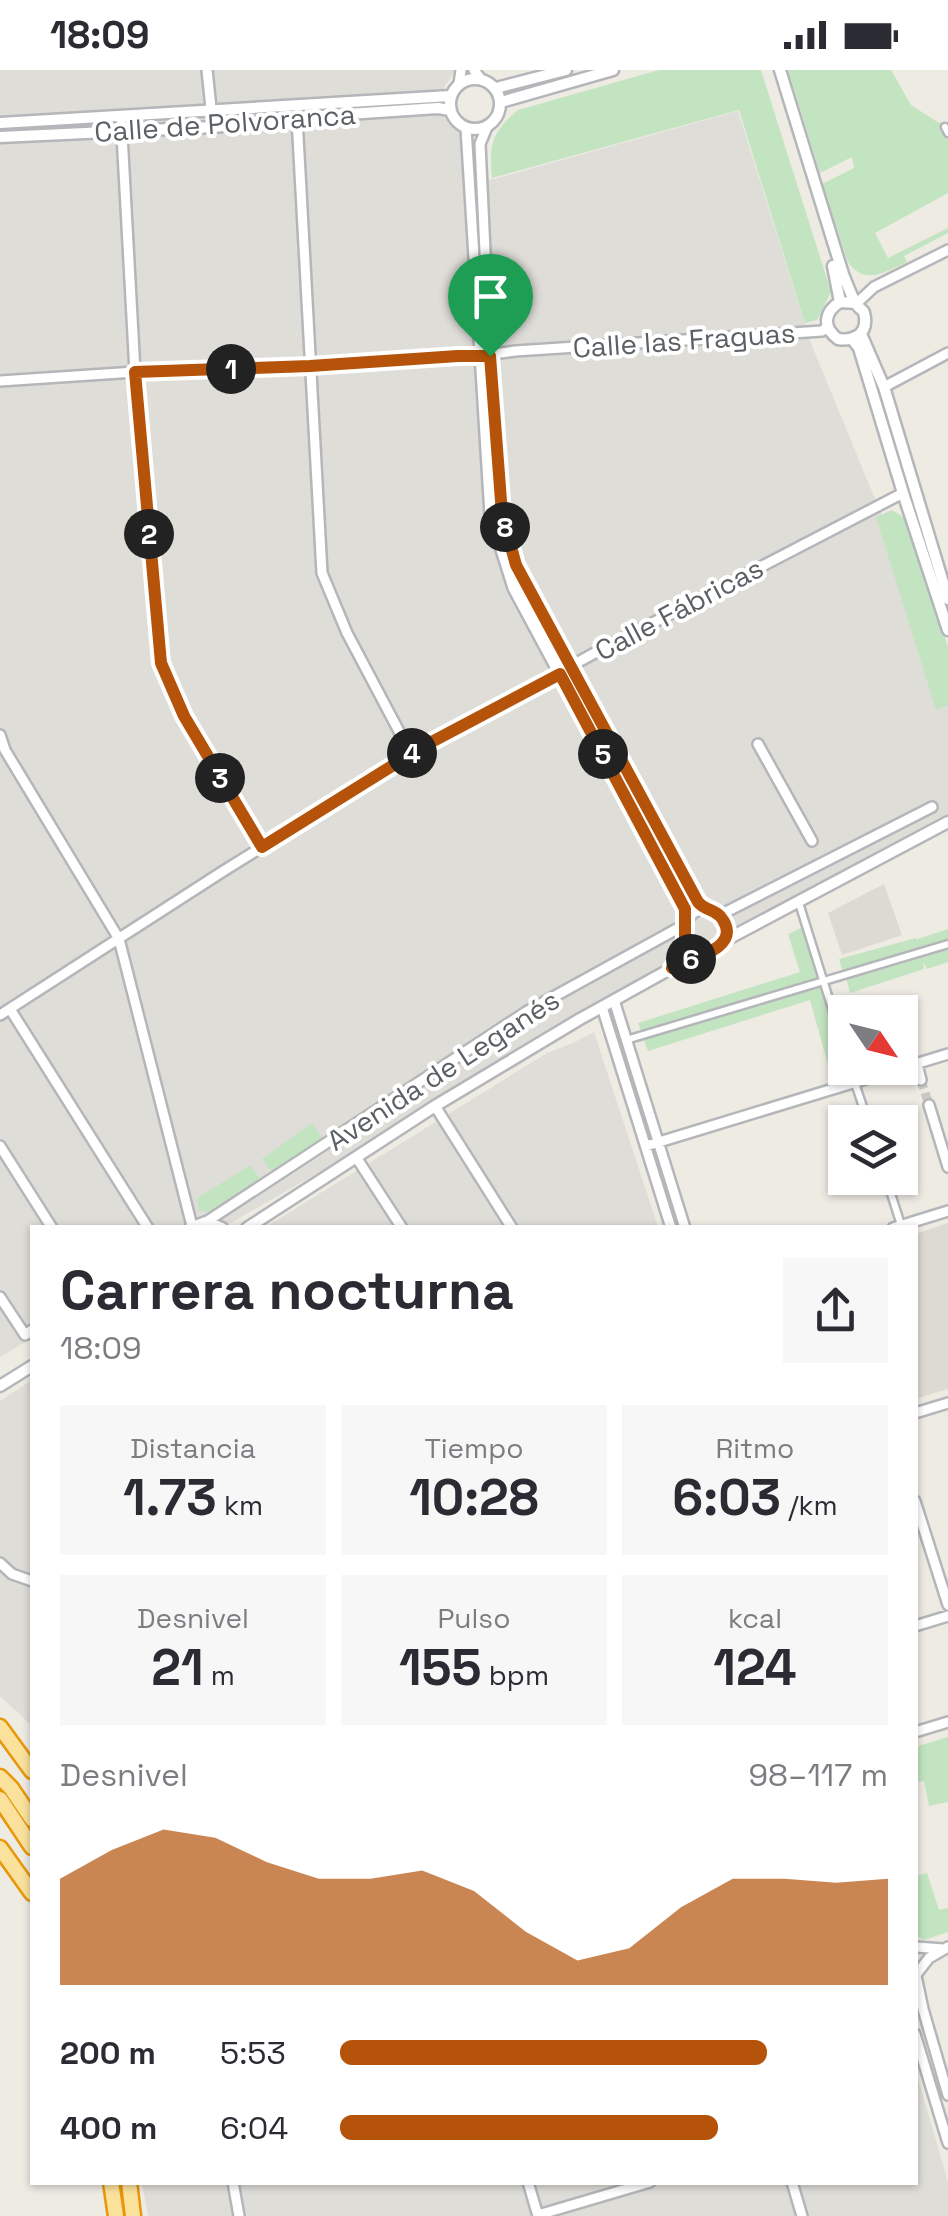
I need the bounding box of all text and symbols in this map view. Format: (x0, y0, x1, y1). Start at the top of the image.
text: 18:09 (50, 11, 149, 59)
street label: Calle de Polvoranca (93, 96, 357, 150)
pin (448, 254, 533, 357)
icon: arrive (463, 269, 518, 324)
street label: Calle las Fraguas (571, 314, 797, 366)
pin: 1 (206, 344, 256, 394)
text: 1 (225, 351, 237, 387)
pin: 8 (480, 502, 530, 552)
pin: 2 (124, 509, 174, 559)
text: 8 (497, 509, 513, 545)
text: 2 (141, 516, 157, 552)
street label: Calle Fábricas (589, 550, 769, 668)
pin: 4 (387, 728, 437, 778)
pin: 5 (578, 729, 628, 779)
text: 4 (403, 735, 421, 771)
text: 5 (595, 736, 611, 772)
pin: 3 (195, 753, 245, 803)
text: 3 (211, 760, 229, 796)
pin: 6 (666, 934, 716, 984)
text: 6 (682, 941, 700, 977)
street label: Avenida de Leganés (320, 981, 566, 1159)
north arrow (828, 995, 918, 1085)
map controls (828, 995, 918, 1195)
button: layers (828, 1105, 918, 1195)
text: Carrera nocturna (60, 1255, 514, 1325)
button: share (783, 1258, 888, 1363)
text: 18:09 (60, 1328, 142, 1368)
text: Distancia (130, 1430, 256, 1466)
text: Tiempo (424, 1430, 524, 1466)
text: Ritmo (716, 1430, 794, 1466)
text: 1.73 (123, 1466, 217, 1530)
text: 10:28 (409, 1466, 539, 1530)
text: 6:03 (672, 1466, 781, 1530)
text: km (217, 1487, 263, 1523)
text: /km (781, 1487, 838, 1523)
text: Desnivel (137, 1600, 249, 1636)
text: Pulso (438, 1600, 510, 1636)
text: kcal (728, 1600, 782, 1636)
text: 21 (151, 1636, 204, 1700)
text: 155 (399, 1636, 482, 1700)
text: 124 (713, 1636, 797, 1700)
text: m (204, 1657, 235, 1693)
text: bpm (482, 1657, 549, 1693)
text: Desnivel (60, 1755, 188, 1795)
text: 98–117 m (749, 1755, 888, 1795)
text: 200 m (60, 2033, 156, 2073)
text: 5:53 (220, 2033, 286, 2073)
text: 400 m (60, 2108, 157, 2148)
text: 6:04 (220, 2108, 288, 2148)

